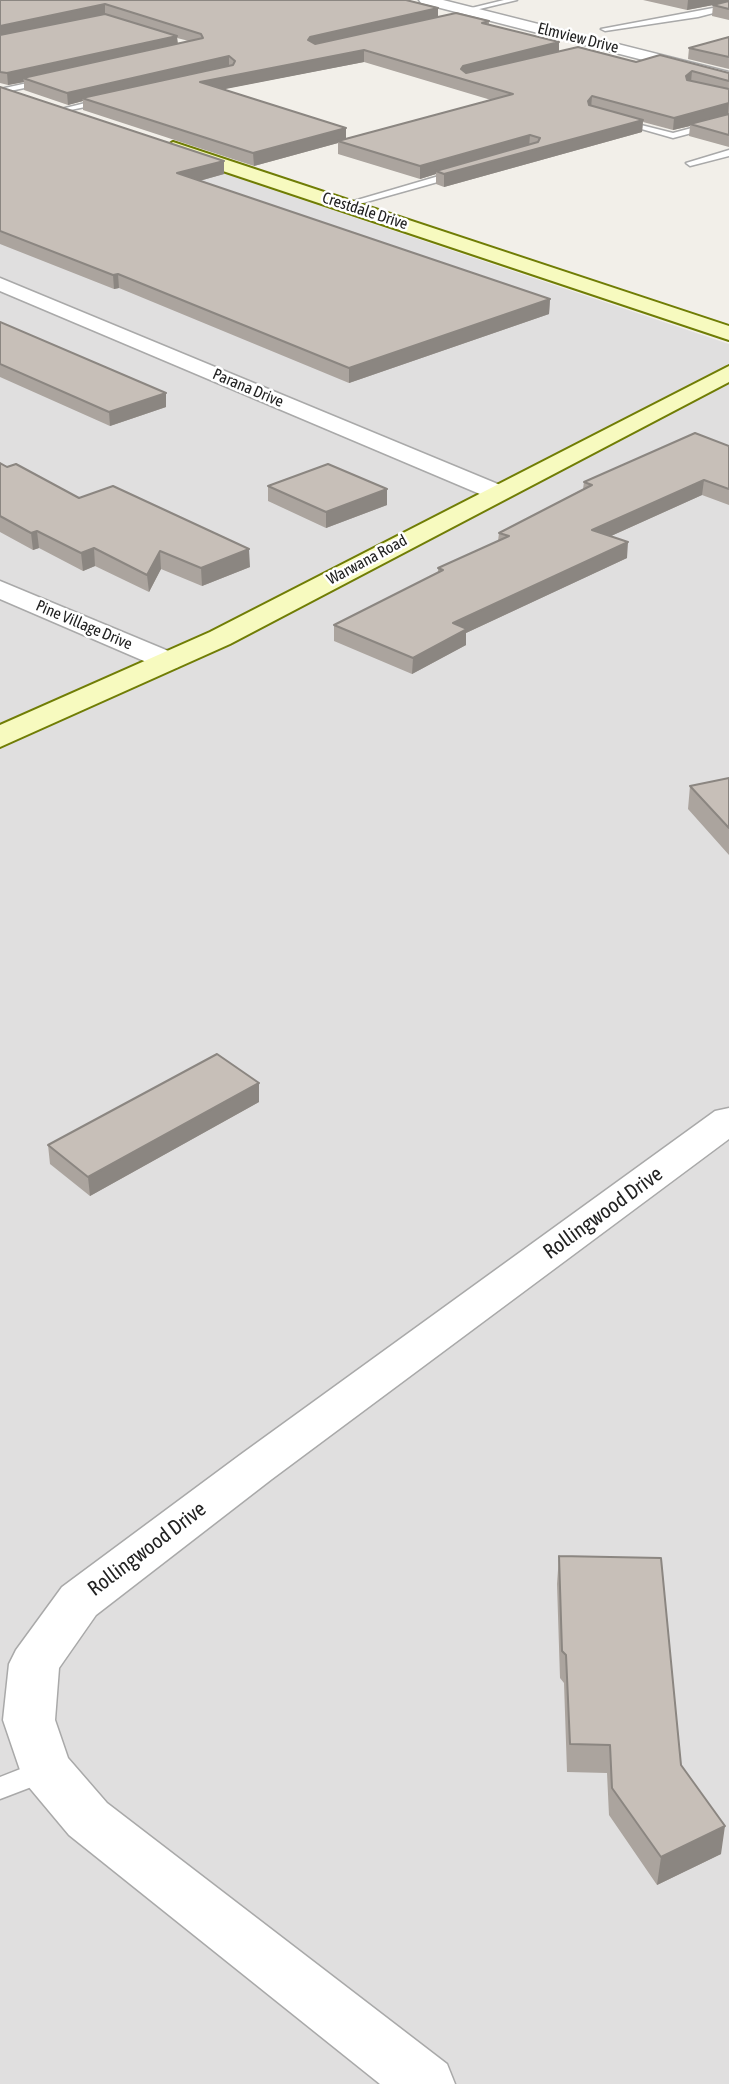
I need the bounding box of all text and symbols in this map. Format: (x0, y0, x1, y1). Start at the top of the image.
street label: Elmview Drive (536, 19, 620, 57)
street label: Crestdale Drive (320, 188, 410, 234)
street label: Parana Drive (210, 364, 286, 412)
street label: Warwana Road (324, 531, 410, 589)
street label: Pine Village Drive (33, 596, 135, 654)
street label: Rollingwood Drive (538, 1161, 668, 1265)
street label: Rollingwood Drive (83, 1496, 211, 1602)

